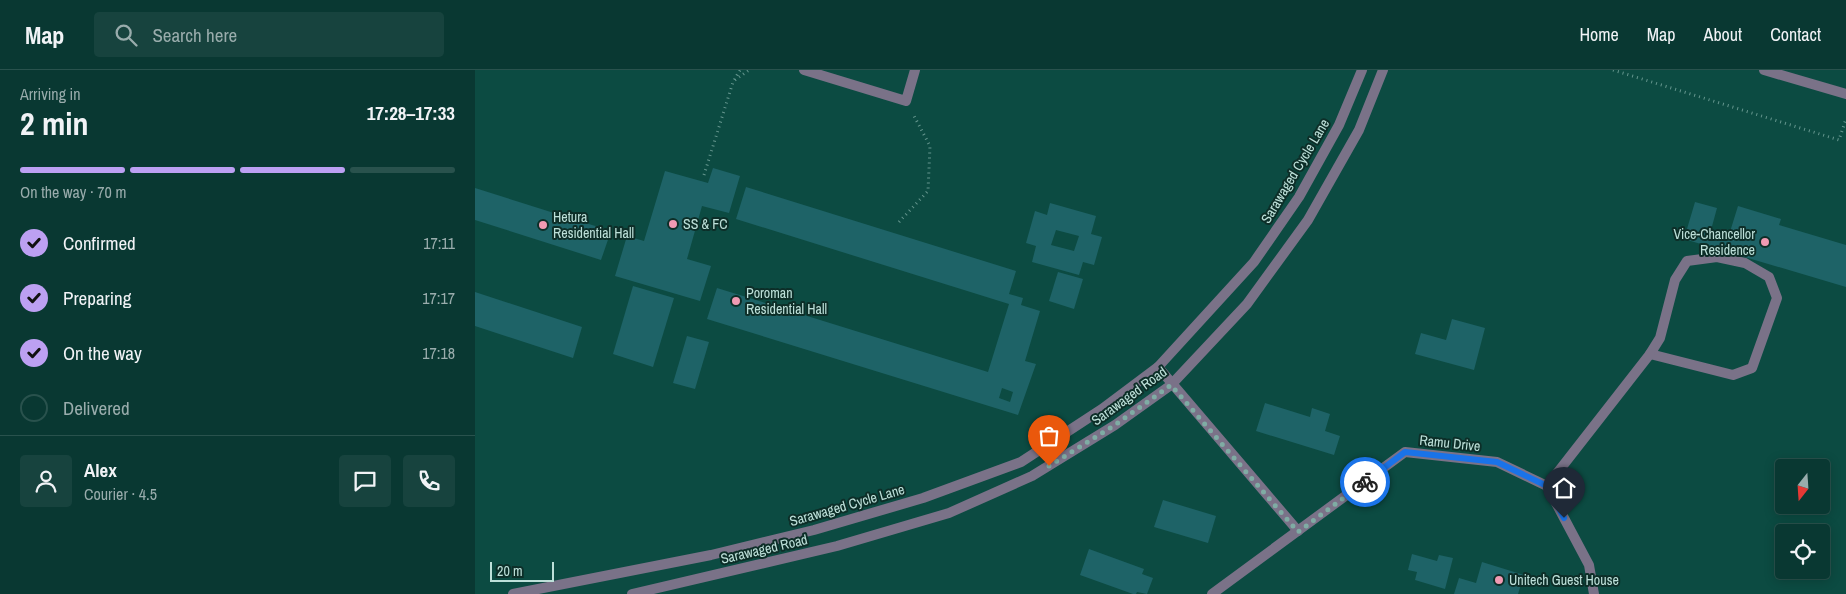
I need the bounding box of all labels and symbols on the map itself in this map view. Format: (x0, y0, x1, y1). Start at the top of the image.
street label: Sarawaged Cycle Lane (1257, 115, 1333, 227)
place label: Hetura Residential Hall (553, 208, 634, 242)
place label: SS & FC (683, 215, 728, 233)
marker: SS & FC (667, 218, 679, 230)
marker: Hetura Residential Hall (537, 219, 549, 231)
place label: Vice-Chancellor Residence (1674, 225, 1755, 259)
marker: Vice-Chancellor Residence (1759, 236, 1771, 248)
place label: Poroman Residential Hall (746, 284, 827, 318)
marker: Poroman Residential Hall (730, 295, 742, 307)
street label: Sarawaged Road (1088, 363, 1170, 429)
pin (1028, 415, 1070, 466)
street label: Ramu Drive (1419, 431, 1481, 455)
courier (1340, 457, 1390, 507)
north arrow (1775, 459, 1830, 514)
pin (1543, 467, 1585, 518)
street label: Sarawaged Cycle Lane (787, 480, 907, 530)
street label: Sarawaged Road (719, 530, 809, 568)
scale bar (490, 559, 554, 582)
place label: Unitech Guest House (1509, 571, 1619, 589)
marker: Unitech Guest House (1493, 574, 1505, 586)

